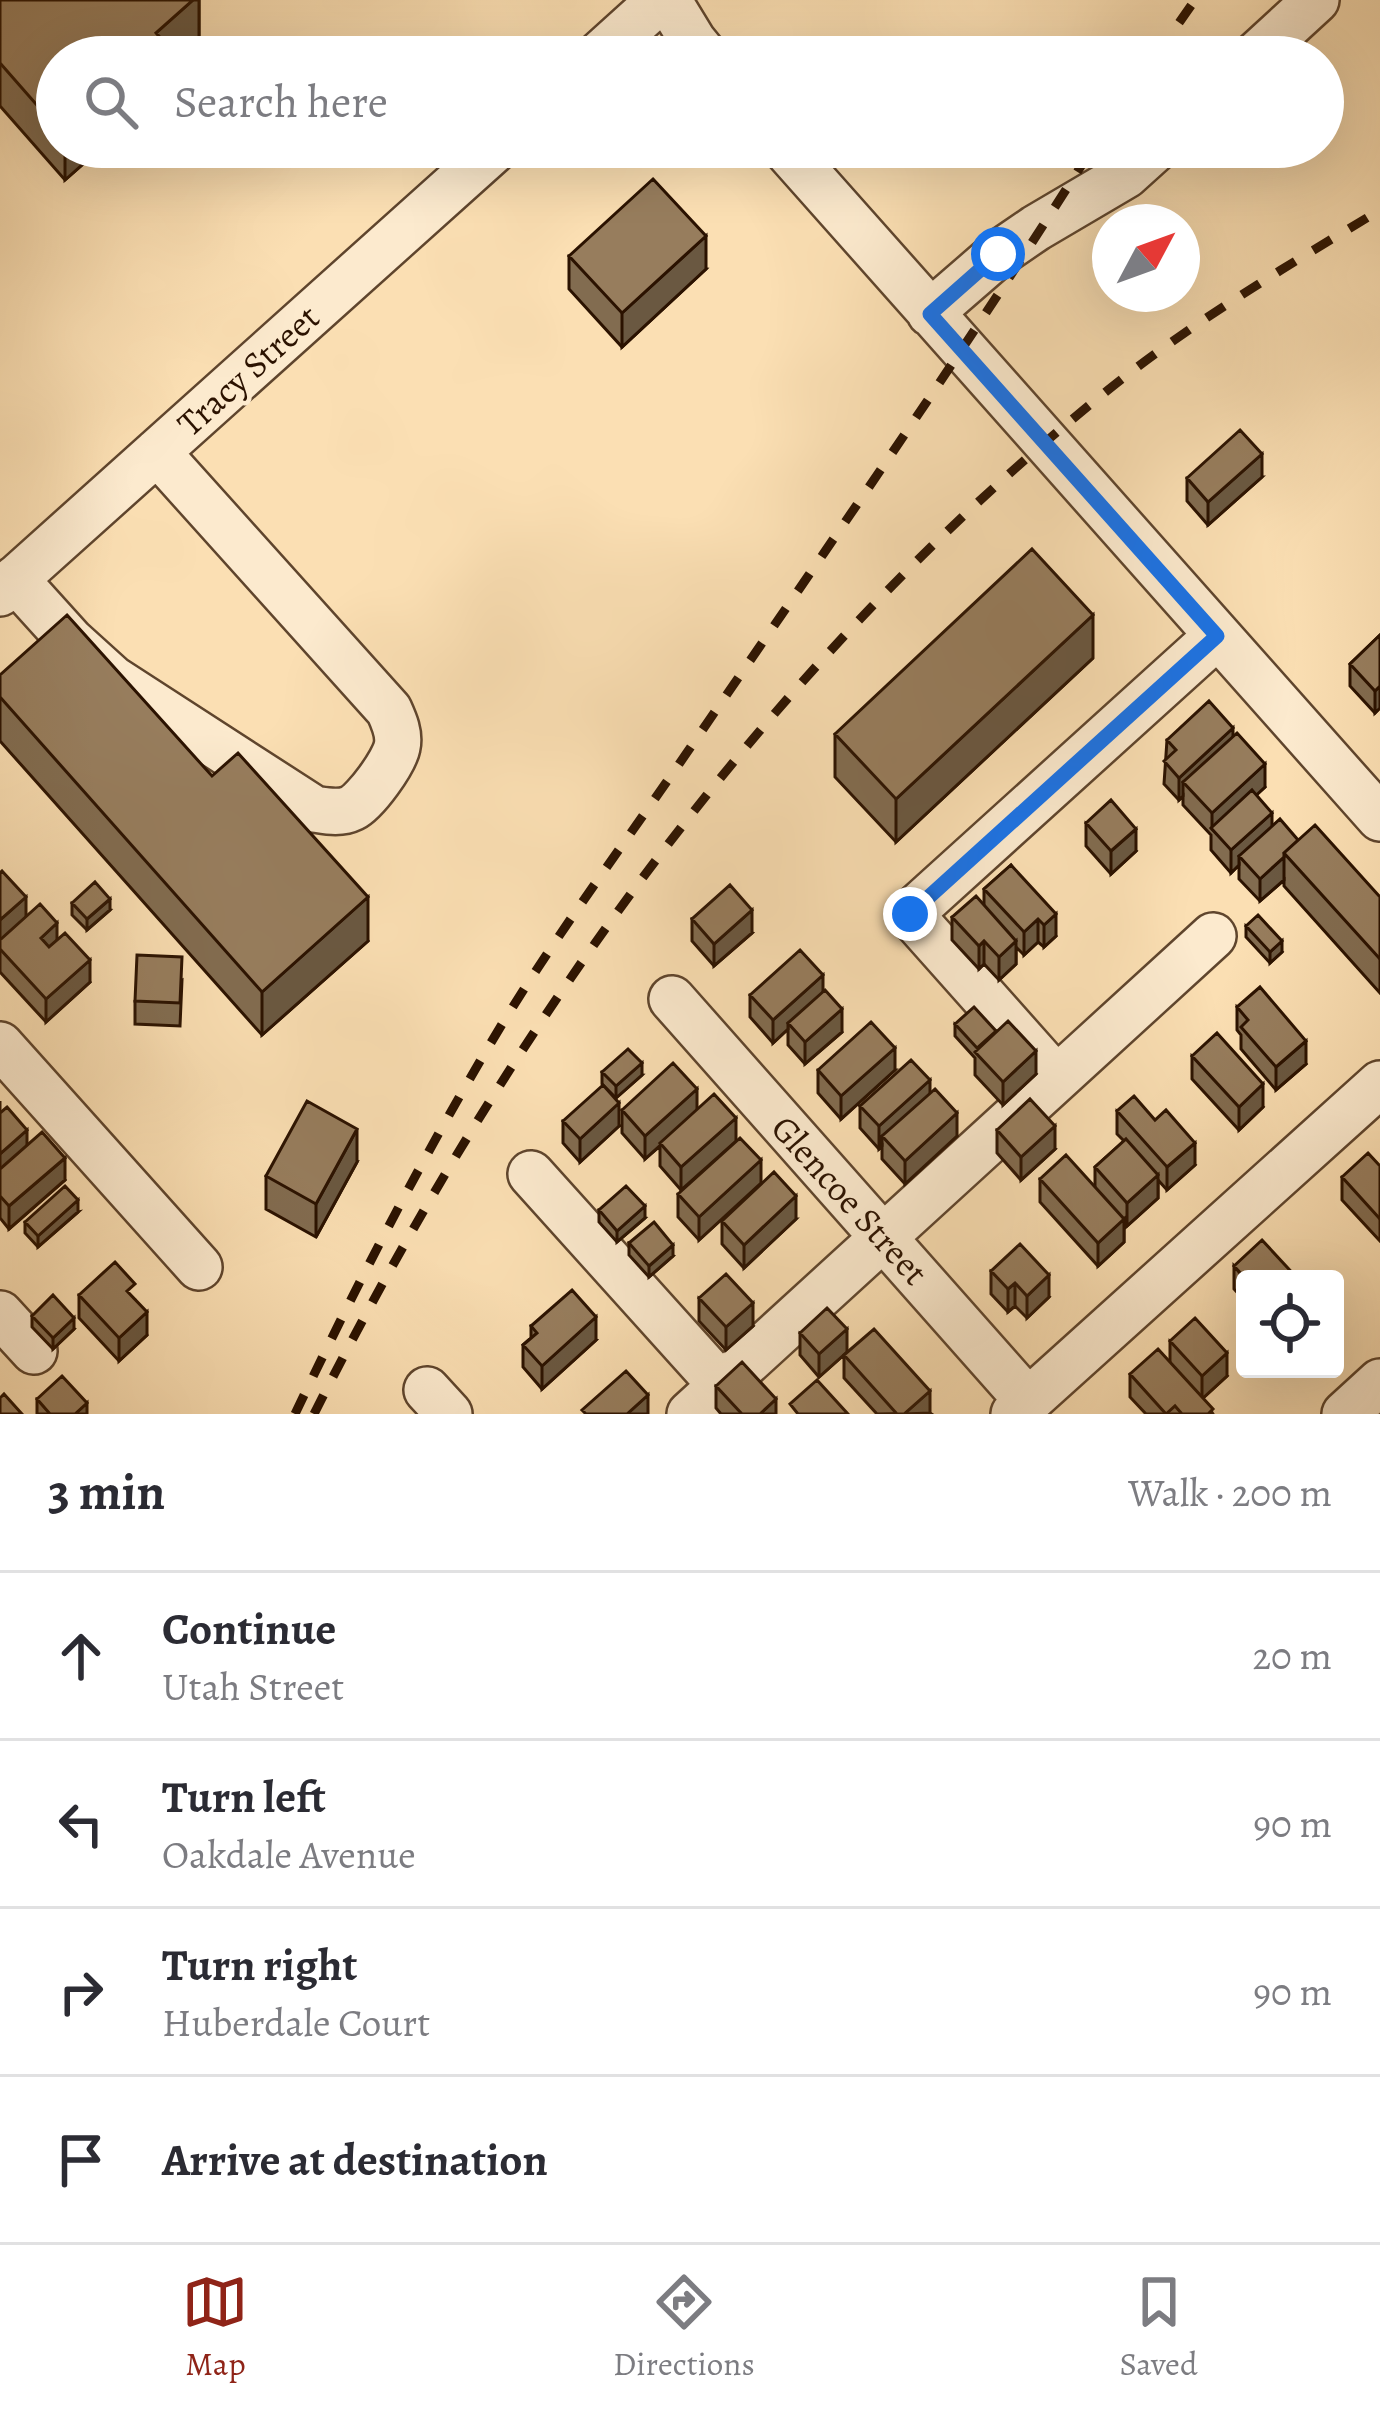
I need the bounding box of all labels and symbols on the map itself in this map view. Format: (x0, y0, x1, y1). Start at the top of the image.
north arrow (1092, 204, 1200, 312)
route start (971, 227, 1025, 281)
street label: Tracy Street (166, 293, 330, 447)
route end (883, 887, 937, 941)
street label: Glencoe Street (761, 1105, 939, 1296)

